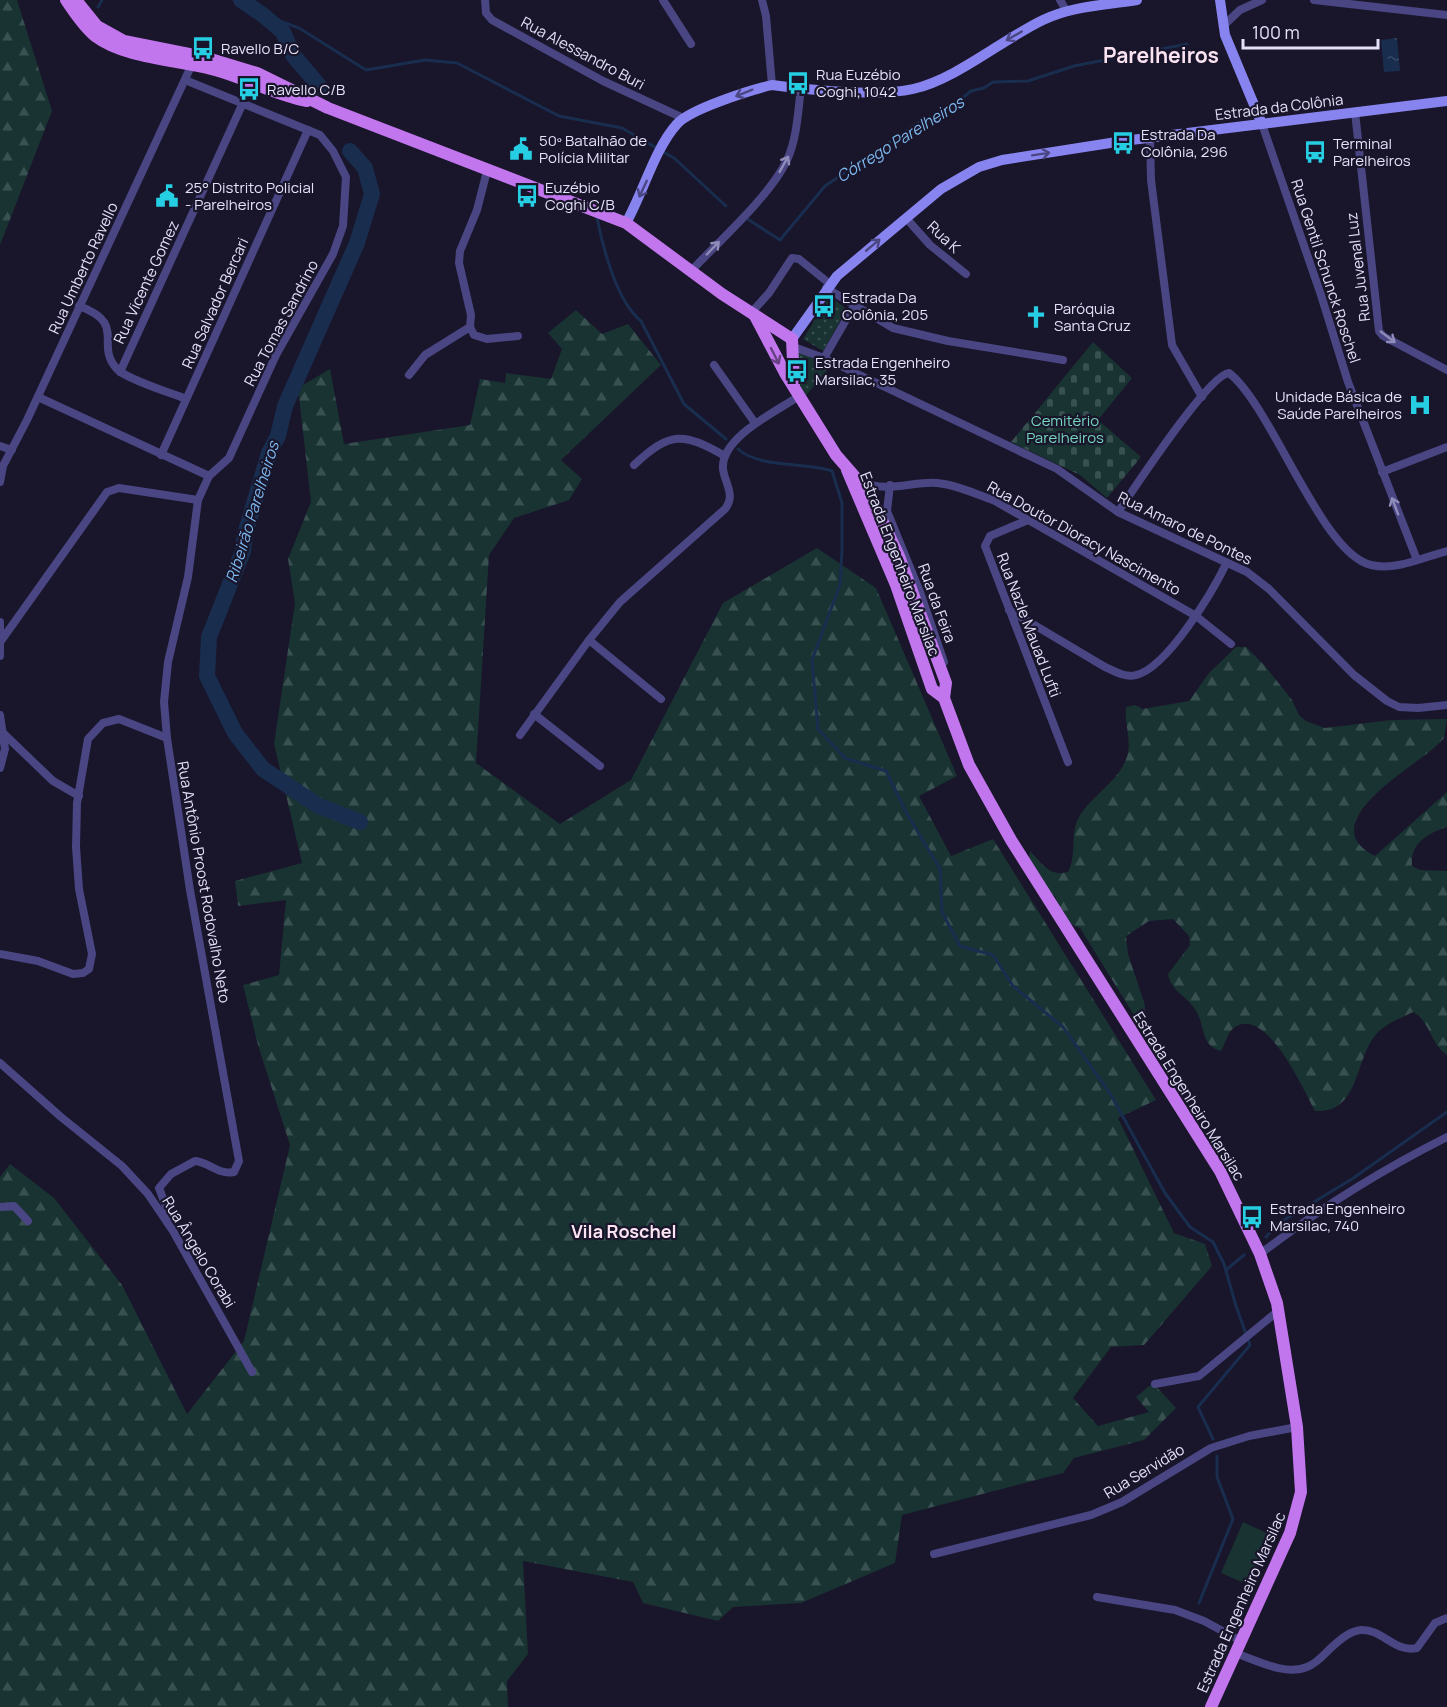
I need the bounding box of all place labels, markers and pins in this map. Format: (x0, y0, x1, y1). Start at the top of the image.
bus stop icon: Ravello B/C (190, 35, 216, 61)
place label: Ravello B/C (221, 38, 299, 59)
place label: Rua Euzébio Coghi, 1042 (816, 64, 901, 102)
bus stop icon: Rua Euzébio Coghi, 1042 (785, 70, 811, 96)
bus stop icon: Ravello C/B (236, 76, 262, 102)
place label: Ravello C/B (267, 79, 345, 100)
place label: Estrada Da Colônia, 296 (1141, 124, 1228, 162)
place label: 50º Batalhão de Polícia Militar (539, 130, 647, 168)
bus stop icon: Estrada Da Colônia, 296 (1110, 130, 1136, 156)
place label: Terminal Parelheiros (1333, 133, 1411, 171)
public building icon: 50º Batalhão de Polícia Militar (508, 136, 534, 162)
bus stop icon: Terminal Parelheiros (1302, 139, 1328, 165)
place label: 25° Distrito Policial - Parelheiros (185, 177, 314, 215)
place label: Euzébio Coghi C/B (545, 177, 615, 215)
public building icon: 25° Distrito Policial - Parelheiros (154, 183, 180, 209)
bus stop icon: Euzébio Coghi C/B (514, 183, 540, 209)
place label: Estrada Da Colônia, 205 (842, 287, 928, 325)
bus stop icon: Estrada Da Colônia, 205 (811, 293, 837, 319)
place label: Paróquia Santa Cruz (1054, 298, 1131, 336)
church icon: Paróquia Santa Cruz (1023, 304, 1049, 330)
place label: Estrada Engenheiro Marsilac, 35 (815, 352, 950, 390)
bus stop icon: Estrada Engenheiro Marsilac, 35 (784, 358, 810, 384)
place label: Unidade Básica de Saúde Parelheiros (1275, 386, 1402, 424)
hospital icon: Unidade Básica de Saúde Parelheiros (1407, 392, 1433, 418)
place label: Estrada Engenheiro Marsilac, 740 (1270, 1198, 1405, 1236)
bus stop icon: Estrada Engenheiro Marsilac, 740 (1239, 1204, 1265, 1230)

